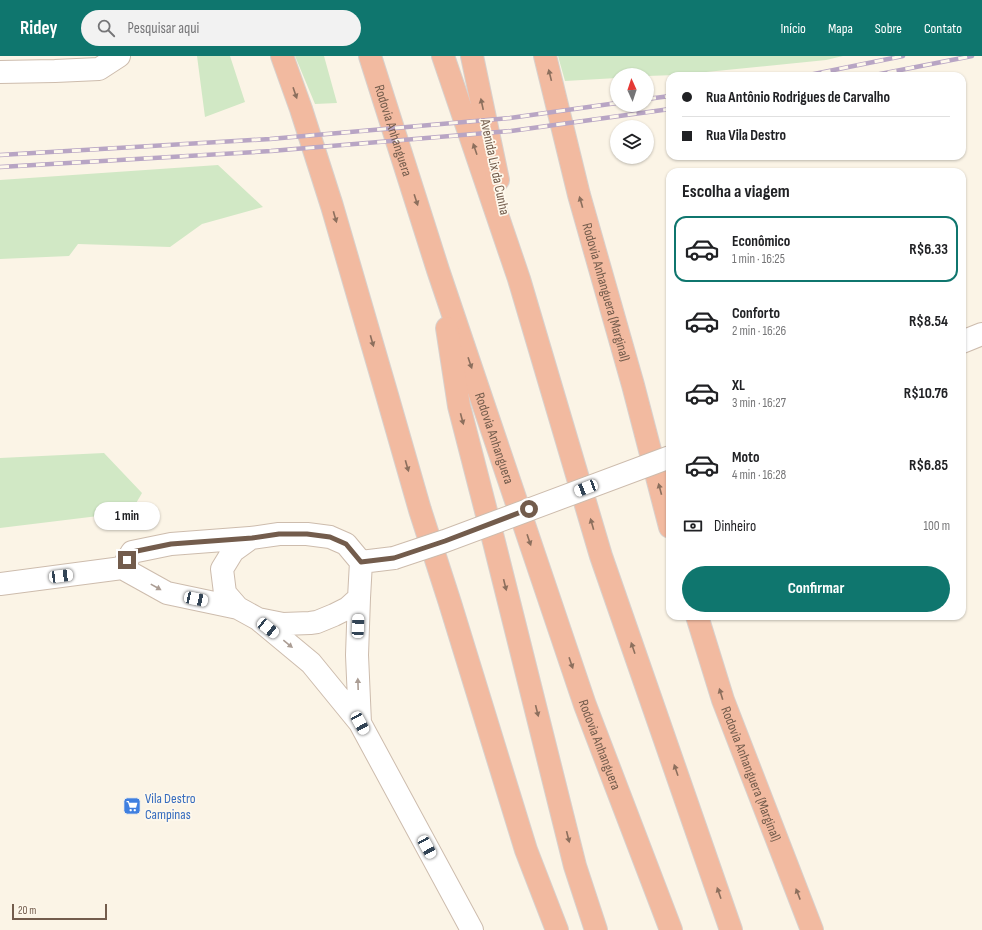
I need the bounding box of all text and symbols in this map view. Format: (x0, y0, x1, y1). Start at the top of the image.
search box (81, 10, 361, 46)
text: Ridey (20, 17, 57, 40)
icon: search (95, 17, 117, 39)
text: Pesquisar aqui (127, 19, 199, 38)
text: Início (780, 20, 806, 37)
text: Mapa (828, 20, 853, 37)
text: Sobre (875, 20, 902, 37)
text: Contato (924, 20, 962, 37)
north arrow (610, 68, 654, 112)
map controls (610, 68, 654, 164)
one-way arrow (547, 69, 553, 81)
street label: Rodovia Anhanguera (371, 82, 416, 178)
one-way arrow (293, 87, 299, 99)
text: Rua Antônio Rodrigues de Carvalho (706, 88, 890, 107)
one-way arrow (478, 98, 484, 110)
street label: Avenida Lix da Cunha (476, 117, 513, 216)
button: layers (610, 120, 654, 164)
text: Rua Vila Destro (706, 126, 786, 145)
one-way arrow (472, 143, 478, 155)
text: Escolha a viagem (682, 181, 790, 202)
one-way arrow (413, 194, 419, 206)
one-way arrow (578, 195, 584, 207)
one-way arrow (332, 211, 338, 223)
street label: Rodovia Anhanguera (Marginal) (579, 221, 634, 363)
icon: car (684, 231, 720, 267)
text: Econômico (732, 232, 790, 251)
text: R$6.33 (909, 240, 948, 259)
text: 1 min · 16:25 (732, 251, 785, 267)
icon: car (684, 303, 720, 339)
text: Conforto (732, 304, 780, 323)
text: R$8.54 (909, 312, 948, 331)
text: 2 min · 16:26 (732, 323, 786, 339)
one-way arrow (369, 336, 375, 348)
one-way arrow (467, 358, 473, 370)
icon: car (684, 375, 720, 411)
text: XL (732, 376, 745, 395)
text: R$10.76 (904, 384, 948, 403)
street label: Rodovia Anhanguera (472, 390, 518, 486)
text: 3 min · 16:27 (732, 395, 786, 411)
one-way arrow (459, 413, 465, 425)
icon: car (684, 447, 720, 483)
text: Moto (732, 448, 759, 467)
text: R$6.85 (909, 456, 948, 475)
one-way arrow (404, 461, 410, 473)
text: 4 min · 16:28 (732, 467, 786, 483)
car (573, 478, 599, 498)
one-way arrow (657, 483, 663, 495)
route start (520, 500, 538, 518)
callout: 1 min (94, 502, 160, 530)
text: 1 min (115, 508, 139, 524)
icon: cash (682, 515, 704, 537)
text: Dinheiro (714, 517, 756, 536)
one-way arrow (589, 518, 595, 530)
text: 100 m (923, 518, 950, 534)
one-way arrow (527, 534, 533, 546)
route end (118, 551, 136, 569)
button: Confirmar (682, 566, 950, 612)
car (48, 569, 74, 583)
one-way arrow (502, 579, 508, 591)
one-way arrow (151, 584, 162, 591)
car (183, 591, 209, 607)
car (352, 614, 364, 638)
car (255, 616, 281, 640)
one-way arrow (282, 640, 293, 648)
one-way arrow (630, 641, 636, 653)
one-way arrow (568, 657, 574, 669)
one-way arrow (355, 677, 361, 690)
one-way arrow (718, 687, 724, 699)
street label: Rodovia Anhanguera (575, 697, 625, 792)
street label: Rodovia Anhanguera (Marginal) (718, 704, 785, 844)
one-way arrow (534, 705, 540, 717)
car (349, 710, 371, 736)
one-way arrow (672, 764, 678, 776)
place label: Vila Destro Campinas (145, 790, 196, 823)
supermarket icon: Vila Destro Campinas (122, 796, 142, 816)
one-way arrow (565, 832, 571, 844)
car (416, 834, 438, 860)
one-way arrow (715, 887, 721, 899)
one-way arrow (794, 887, 800, 899)
scale bar (12, 902, 107, 921)
text: 20 m (18, 904, 36, 917)

